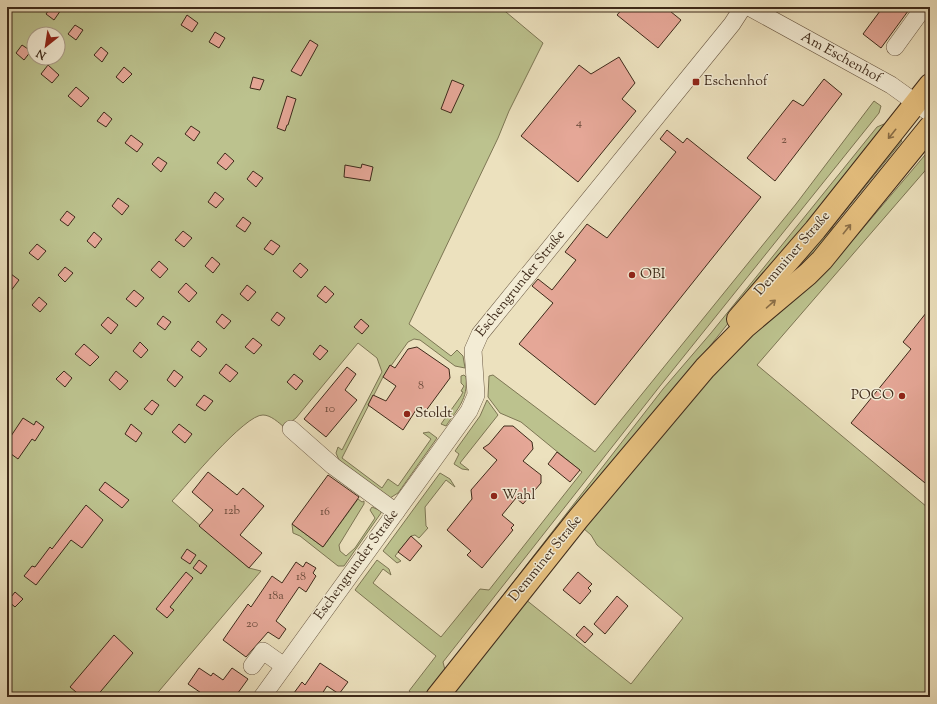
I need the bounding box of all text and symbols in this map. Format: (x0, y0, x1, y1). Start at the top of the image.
north arrow (26, 26, 66, 66)
street label: Am Eschenhof (797, 28, 886, 89)
text: N (34, 45, 50, 63)
place label: Eschenhof (704, 72, 769, 92)
marker: Eschenhof (691, 77, 701, 87)
house number: 4 (576, 114, 582, 132)
one-way arrow (888, 128, 897, 139)
house number: 2 (781, 131, 787, 149)
street label: Demminer Straße (751, 207, 835, 301)
one-way arrow (842, 224, 851, 235)
street label: Eschengrunder Straße (472, 226, 570, 342)
place label: OBI (640, 265, 666, 285)
marker: OBI (627, 270, 637, 280)
one-way arrow (766, 299, 776, 309)
house number: 8 (418, 377, 424, 395)
place label: POCO (851, 386, 894, 406)
marker: POCO (897, 391, 907, 401)
house number: 10 (325, 400, 335, 418)
place label: Stoldt (415, 404, 452, 424)
marker: Stoldt (402, 409, 412, 419)
place label: Wahl (502, 486, 535, 506)
marker: Wahl (489, 491, 499, 501)
house number: 12b (224, 502, 241, 520)
house number: 16 (320, 503, 330, 521)
street label: Eschengrunder Straße (310, 506, 404, 624)
street label: Demminer Straße (505, 511, 587, 607)
house number: 18 (296, 568, 306, 586)
house number: 18a (268, 587, 284, 605)
house number: 20 (246, 615, 258, 633)

